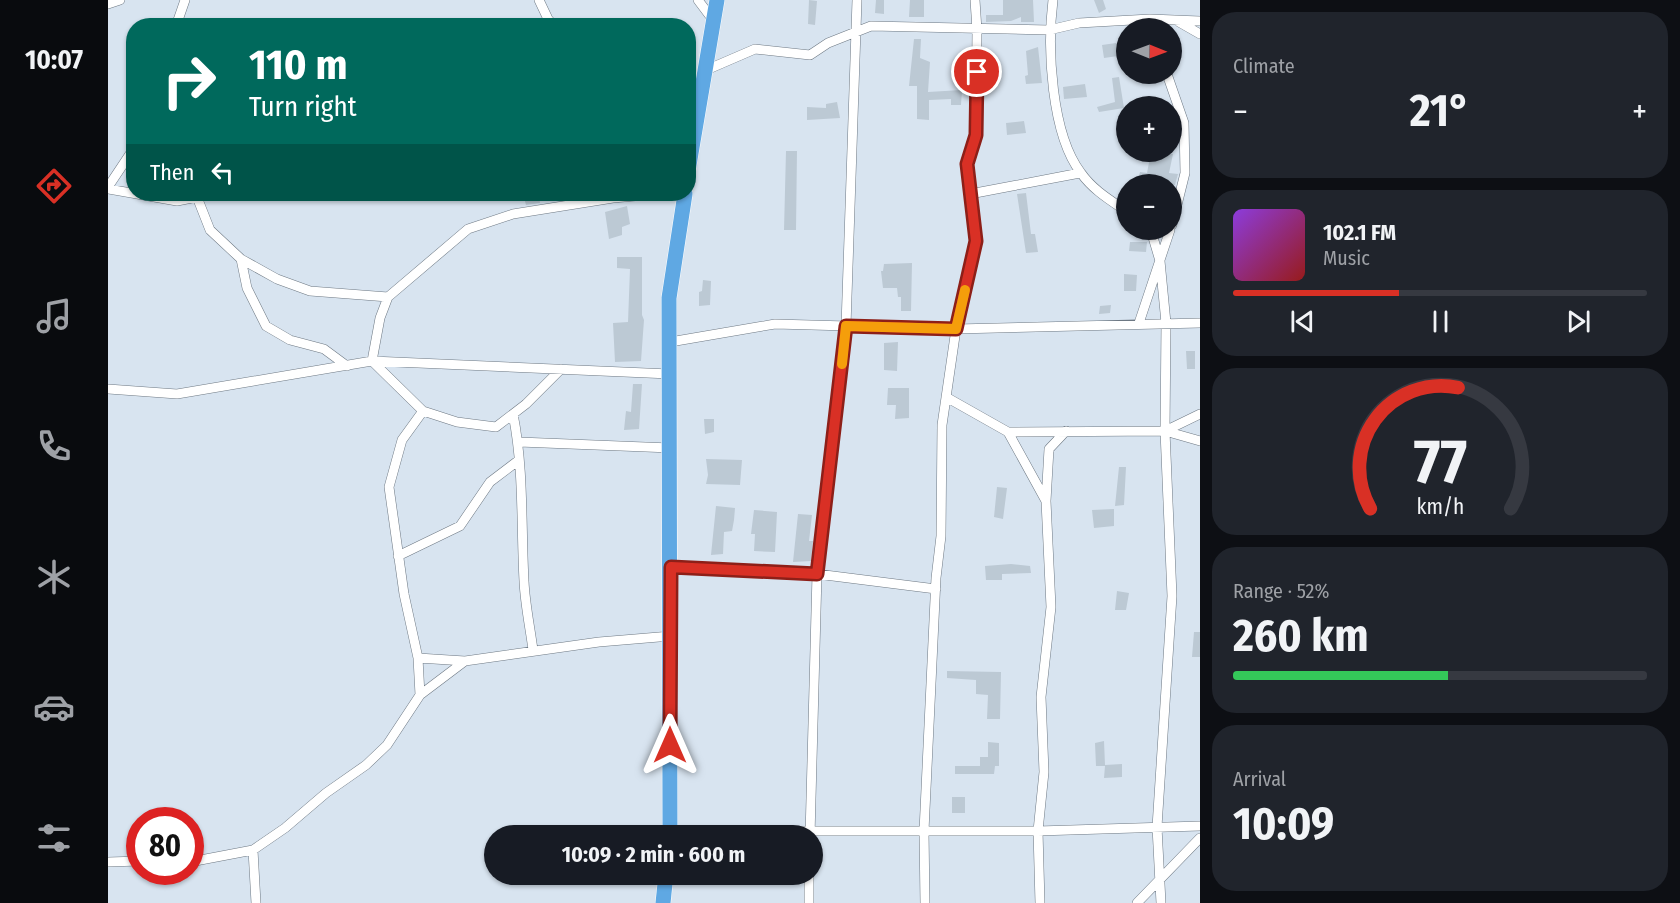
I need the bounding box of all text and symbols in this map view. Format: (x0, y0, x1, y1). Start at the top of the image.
north arrow (1116, 18, 1182, 84)
map controls (1116, 18, 1182, 240)
text: 110 m (249, 40, 348, 90)
icon: right (150, 42, 228, 120)
text: 10:07 (25, 44, 83, 76)
pin (951, 46, 1002, 97)
text: Climate (1233, 54, 1295, 78)
icon: arrive (960, 55, 993, 88)
text: 21° (1410, 84, 1470, 138)
text: Turn right (249, 91, 357, 123)
text: − (1233, 92, 1248, 132)
text: + (1632, 92, 1647, 132)
button: + (1116, 96, 1182, 162)
icon: left (206, 156, 239, 189)
text: Then (150, 159, 194, 186)
icon: directions (33, 165, 75, 207)
button: − (1116, 174, 1182, 240)
text: 102.1 FM (1323, 219, 1396, 246)
text: Music (1323, 246, 1370, 270)
icon: music (33, 295, 75, 337)
icon: previous (1286, 305, 1319, 338)
icon: pause (1424, 305, 1457, 338)
icon: next (1562, 305, 1595, 338)
icon: phone (33, 425, 75, 467)
text: 77 (1413, 425, 1467, 500)
text: km/h (1416, 494, 1464, 520)
icon: climate (33, 556, 75, 598)
text: Range · 52% (1233, 579, 1329, 603)
text: 260 km (1233, 609, 1369, 663)
icon: car (33, 686, 75, 728)
position arrow (638, 713, 702, 777)
text: Arrival (1233, 767, 1286, 791)
text: 10:09 (1233, 797, 1334, 851)
speed limit sign: 80 (126, 807, 204, 885)
icon: filters (33, 817, 75, 859)
text: 10:09 · 2 min · 600 m (562, 841, 745, 868)

